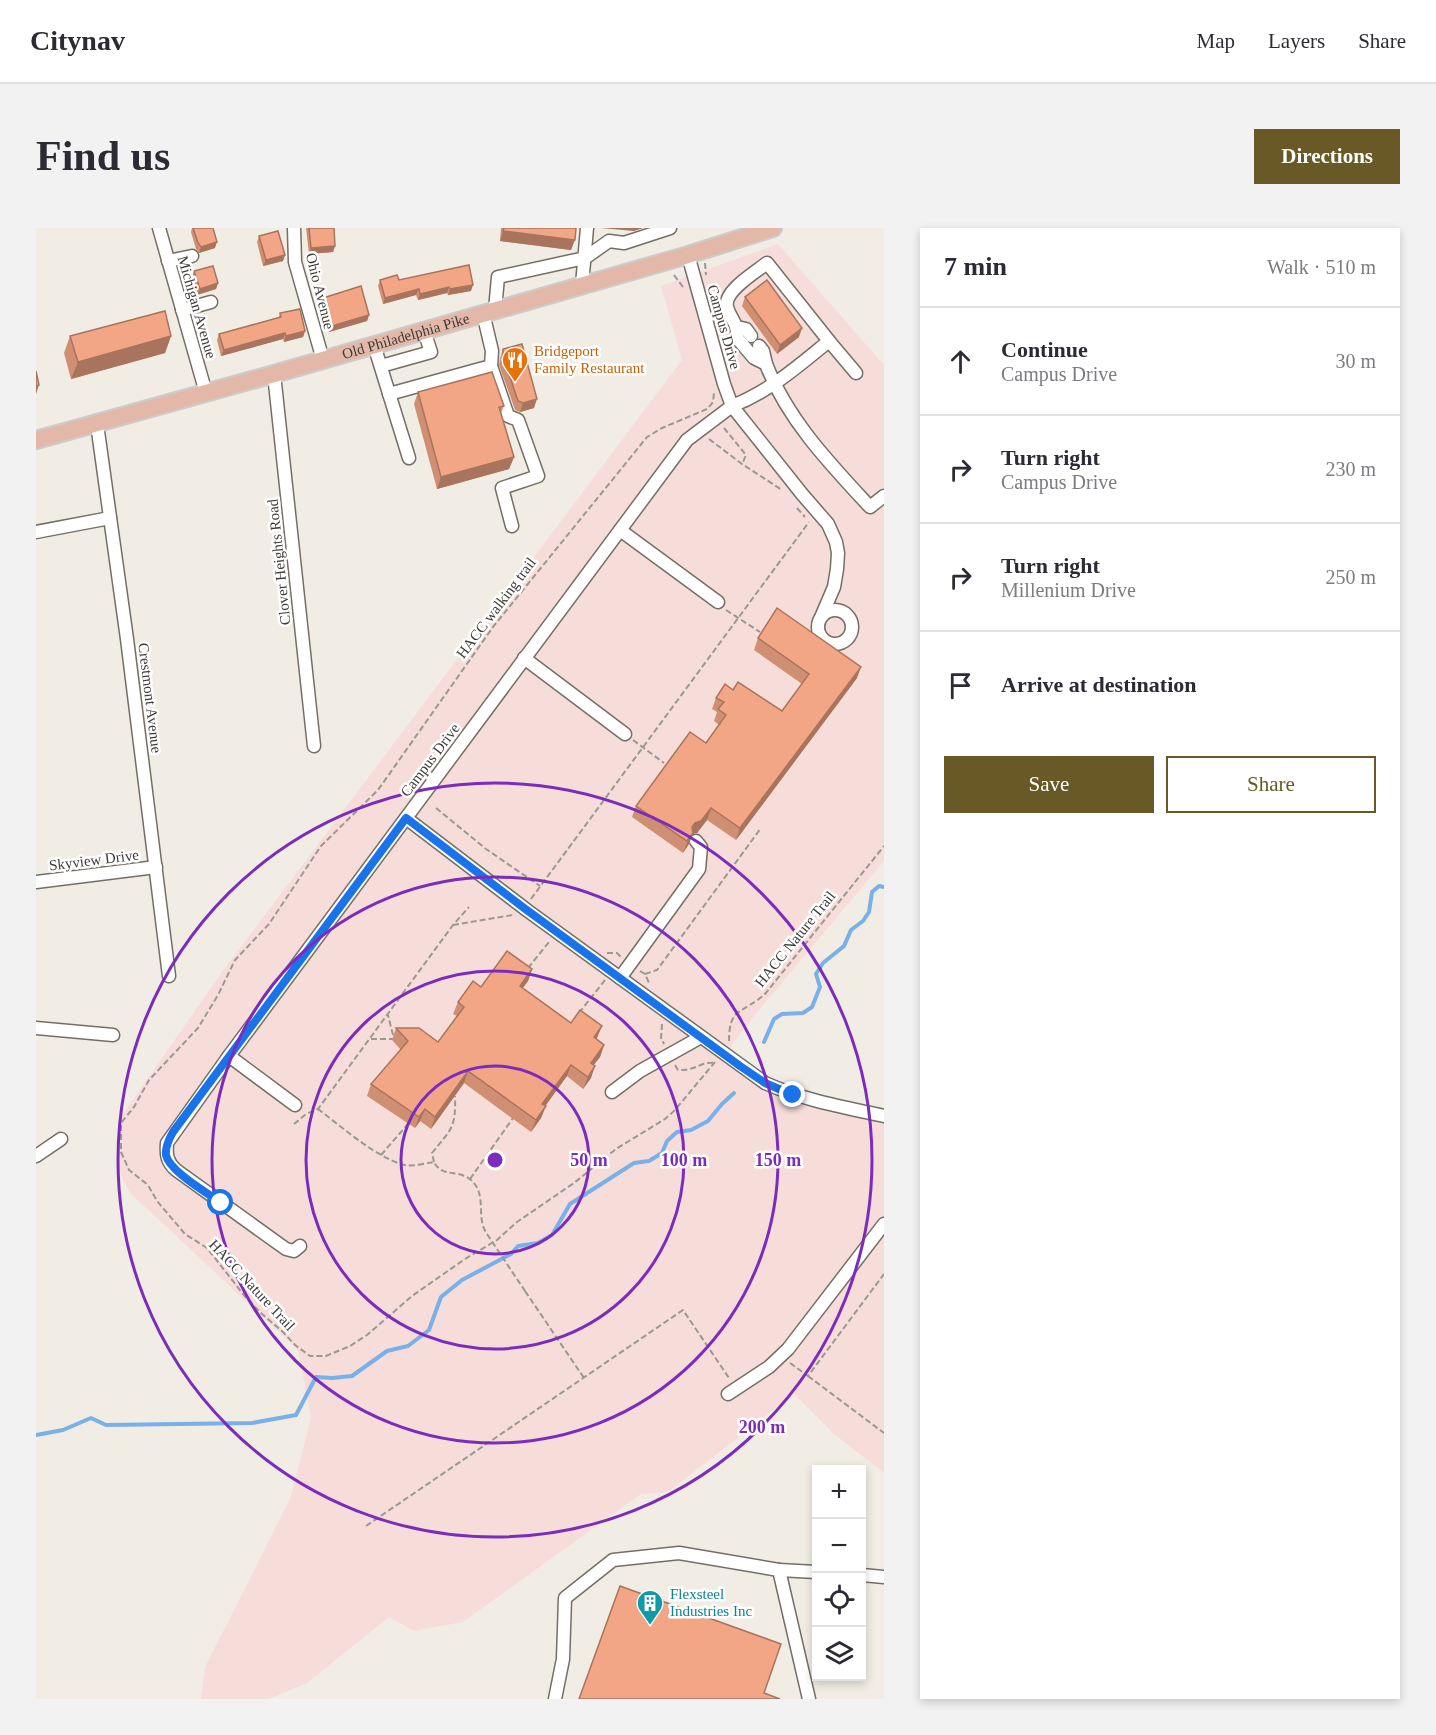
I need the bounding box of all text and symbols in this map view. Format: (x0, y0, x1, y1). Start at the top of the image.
text: Citynav (30, 25, 125, 56)
text: Map (1197, 29, 1235, 53)
text: Layers (1268, 29, 1325, 53)
text: Share (1358, 29, 1406, 53)
button: Directions (1254, 129, 1400, 184)
text: Find us (36, 133, 170, 179)
street label: Ohio Avenue (303, 251, 337, 331)
text: 7 min (944, 252, 1007, 281)
street label: Michigan Avenue (175, 254, 219, 360)
text: Walk · 510 m (1267, 256, 1376, 278)
street label: Campus Drive (704, 283, 744, 371)
street label: Old Philadelphia Pike (340, 310, 472, 362)
text: Continue (1001, 337, 1088, 362)
place label: Bridgeport Family Restaurant (534, 343, 645, 376)
restaurant icon: Bridgeport Family Restaurant (500, 345, 530, 383)
icon: ahead (944, 345, 977, 378)
text: 30 m (1335, 350, 1376, 372)
text: Campus Drive (1001, 363, 1117, 385)
text: Turn right (1001, 445, 1100, 470)
icon: right (944, 453, 977, 486)
text: 230 m (1325, 458, 1376, 480)
text: Campus Drive (1001, 471, 1117, 493)
street label: Clover Heights Road (264, 498, 294, 626)
text: Turn right (1001, 553, 1100, 578)
street label: HACC walking trail (453, 555, 539, 661)
icon: right (944, 561, 977, 594)
text: 250 m (1325, 566, 1376, 588)
text: Millenium Drive (1001, 579, 1136, 601)
street label: Crestmont Avenue (135, 642, 165, 754)
icon: arrive (944, 669, 977, 702)
text: Arrive at destination (1001, 672, 1197, 697)
street label: Campus Drive (397, 720, 463, 800)
button: Save (944, 756, 1154, 813)
button: Share (1166, 756, 1376, 813)
street label: Skyview Drive (48, 847, 140, 873)
street label: HACC Nature Trail (752, 888, 838, 990)
route end (779, 1081, 805, 1107)
centre of rings (485, 1150, 505, 1170)
text: 50 m (570, 1150, 608, 1170)
text: 100 m (661, 1150, 707, 1170)
text: 150 m (755, 1150, 801, 1170)
route start (207, 1189, 233, 1215)
street label: HACC Nature Trail (206, 1236, 298, 1334)
text: 200 m (739, 1417, 785, 1437)
map controls (812, 1465, 866, 1681)
button: + (812, 1465, 866, 1519)
button: − (812, 1519, 866, 1573)
button: locate (812, 1573, 866, 1627)
place label: Flexsteel Industries Inc (670, 1586, 752, 1619)
building icon: Flexsteel Industries Inc (635, 1588, 665, 1626)
button: layers (812, 1627, 866, 1681)

